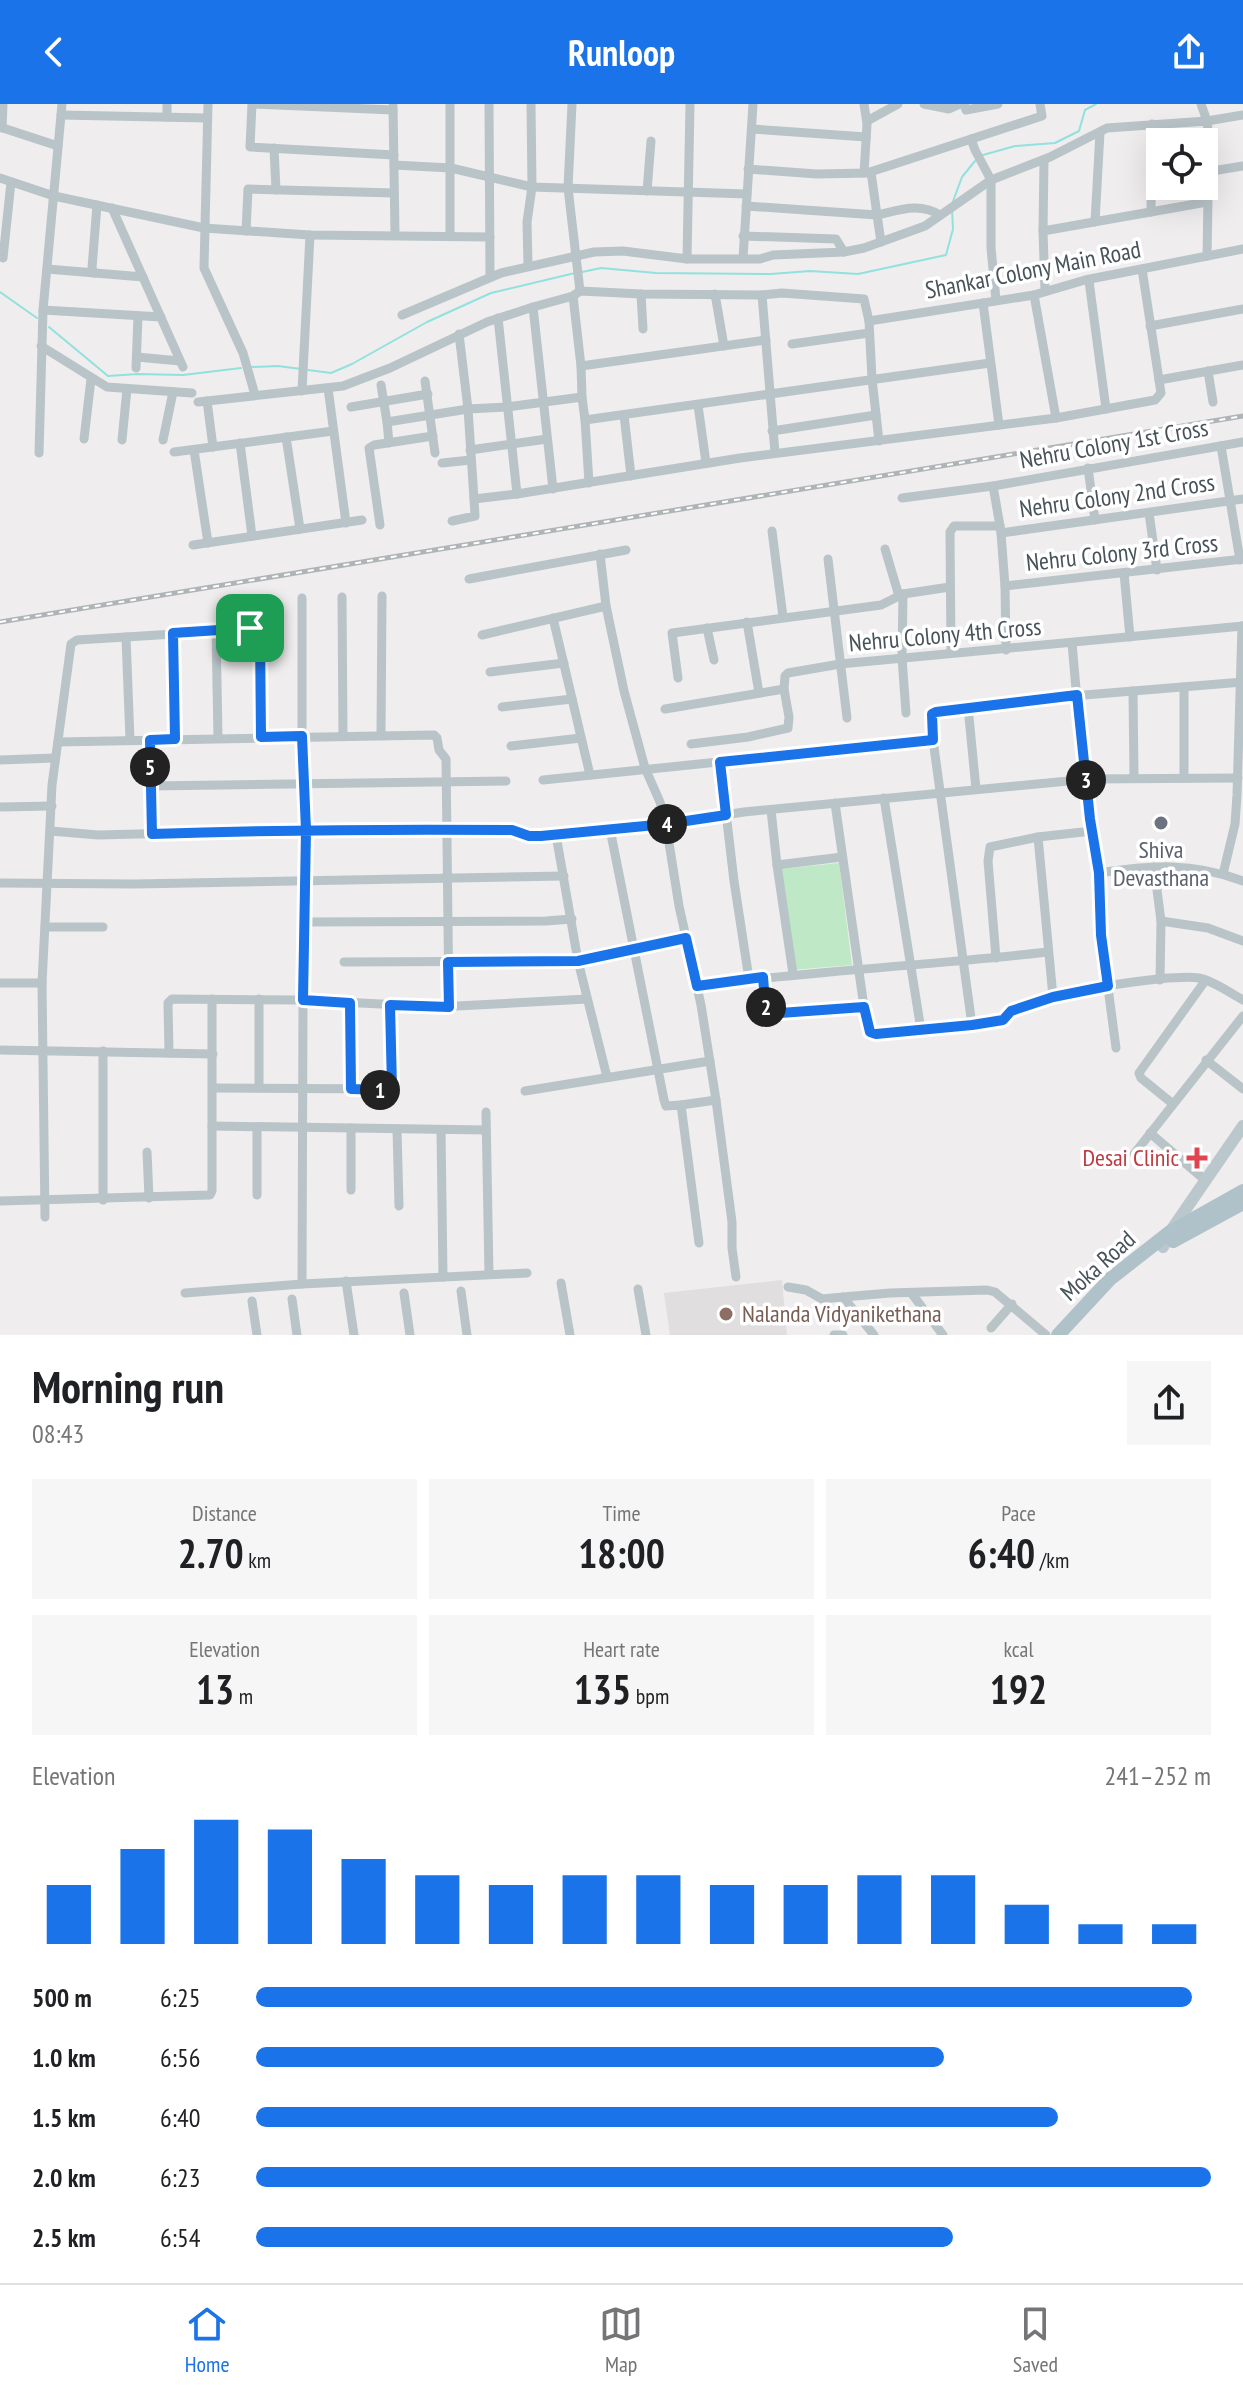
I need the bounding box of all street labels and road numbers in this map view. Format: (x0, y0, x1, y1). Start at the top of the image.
street label: Shankar Colony Main Road (923, 233, 1143, 306)
street label: Nehru Colony 1st Cross (1017, 412, 1210, 475)
street label: Nehru Colony 2nd Cross (1017, 466, 1216, 525)
street label: Nehru Colony 3rd Cross (1024, 527, 1219, 578)
street label: Nehru Colony 4th Cross (847, 611, 1042, 658)
street label: Moka Road (1054, 1224, 1142, 1307)

